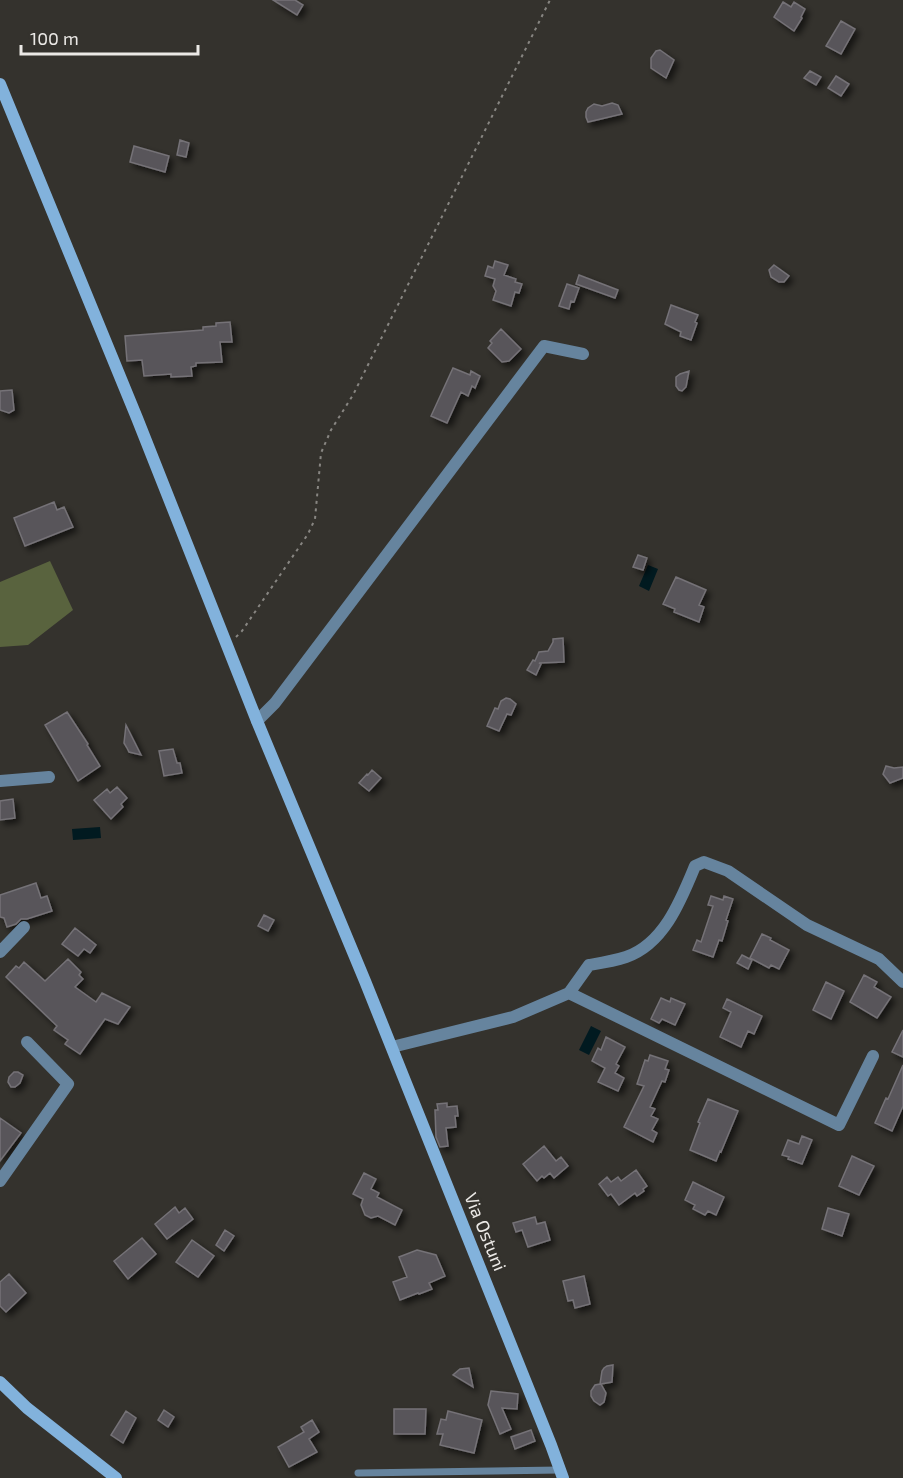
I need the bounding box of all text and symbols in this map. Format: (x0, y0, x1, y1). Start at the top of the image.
scale bar (21, 18, 198, 56)
text: 100 m (30, 27, 79, 49)
street label: Via Ostuni (460, 1189, 512, 1274)

